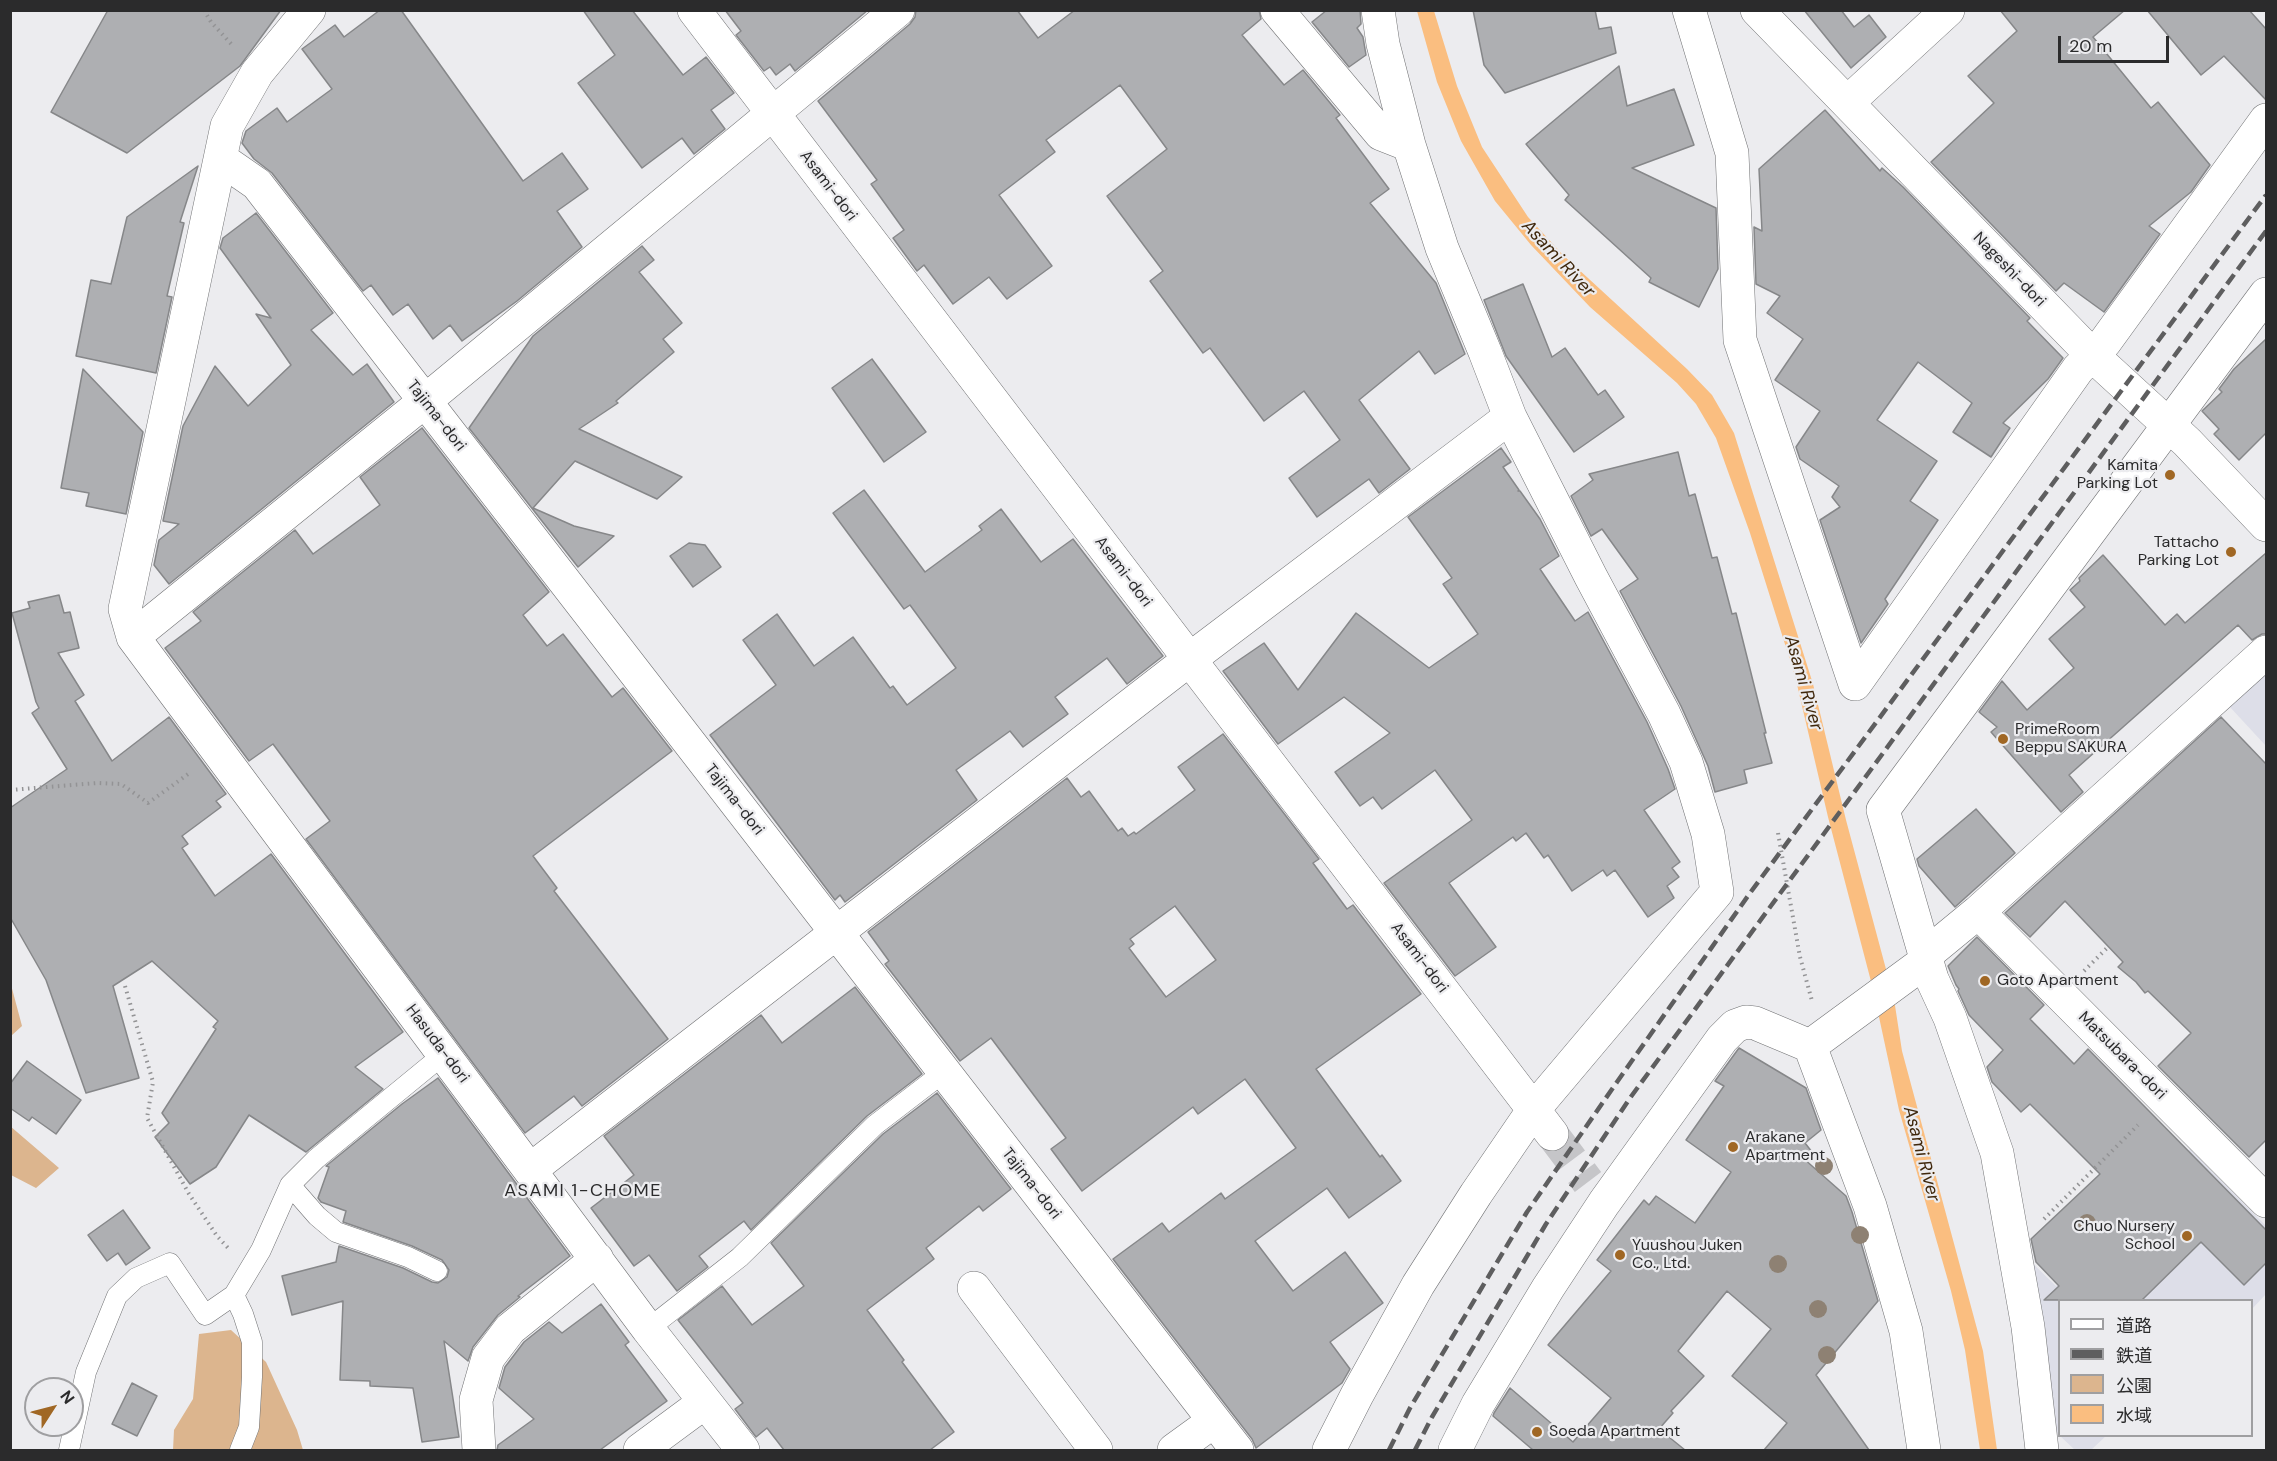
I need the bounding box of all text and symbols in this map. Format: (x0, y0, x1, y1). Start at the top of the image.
scale bar (2061, 24, 2172, 62)
text: 20 m (2069, 34, 2112, 58)
street label: Asami-dori (795, 147, 861, 225)
water label: Asami River (1517, 216, 1599, 302)
street label: Nageshi-dori (1969, 229, 2049, 311)
street label: Tajima-dori (402, 377, 470, 455)
place label: Kamita Parking Lot (2077, 456, 2158, 494)
marker: Kamita Parking Lot (2163, 468, 2177, 482)
street label: Asami-dori (1090, 533, 1156, 611)
place label: Tattacho Parking Lot (2138, 533, 2219, 571)
marker: Tattacho Parking Lot (2224, 545, 2238, 559)
water label: Asami River (1779, 633, 1827, 733)
place label: PrimeRoom Beppu SAKURA (2015, 720, 2127, 758)
marker: PrimeRoom Beppu SAKURA (1996, 732, 2010, 746)
street label: Tajima-dori (700, 761, 768, 839)
street label: Asami-dori (1386, 919, 1452, 997)
place label: Goto Apartment (1997, 971, 2118, 991)
marker: Goto Apartment (1978, 974, 1992, 988)
street label: Hasuda-dori (401, 1001, 473, 1087)
street label: Matsubara-dori (2074, 1008, 2170, 1104)
water label: Asami River (1898, 1104, 1944, 1204)
place label: Arakane Apartment (1745, 1128, 1825, 1166)
marker: Arakane Apartment (1726, 1140, 1740, 1154)
street label: Tajima-dori (997, 1145, 1065, 1223)
district label: ASAMI 1-CHOME (504, 1180, 662, 1202)
place label: Chuo Nursery School (2073, 1217, 2175, 1255)
marker: Chuo Nursery School (2180, 1229, 2194, 1243)
place label: Yuushou Juken Co., Ltd. (1632, 1236, 1742, 1274)
marker: Yuushou Juken Co., Ltd. (1613, 1248, 1627, 1262)
legend (2058, 1299, 2253, 1437)
text: 道路 (2116, 1314, 2152, 1338)
text: 鉄道 (2116, 1344, 2152, 1368)
text: 公園 (2116, 1374, 2152, 1398)
north arrow (24, 1377, 84, 1437)
text: N (55, 1386, 79, 1408)
text: 水域 (2116, 1404, 2152, 1428)
place label: Soeda Apartment (1549, 1422, 1680, 1442)
marker: Soeda Apartment (1530, 1425, 1544, 1439)

